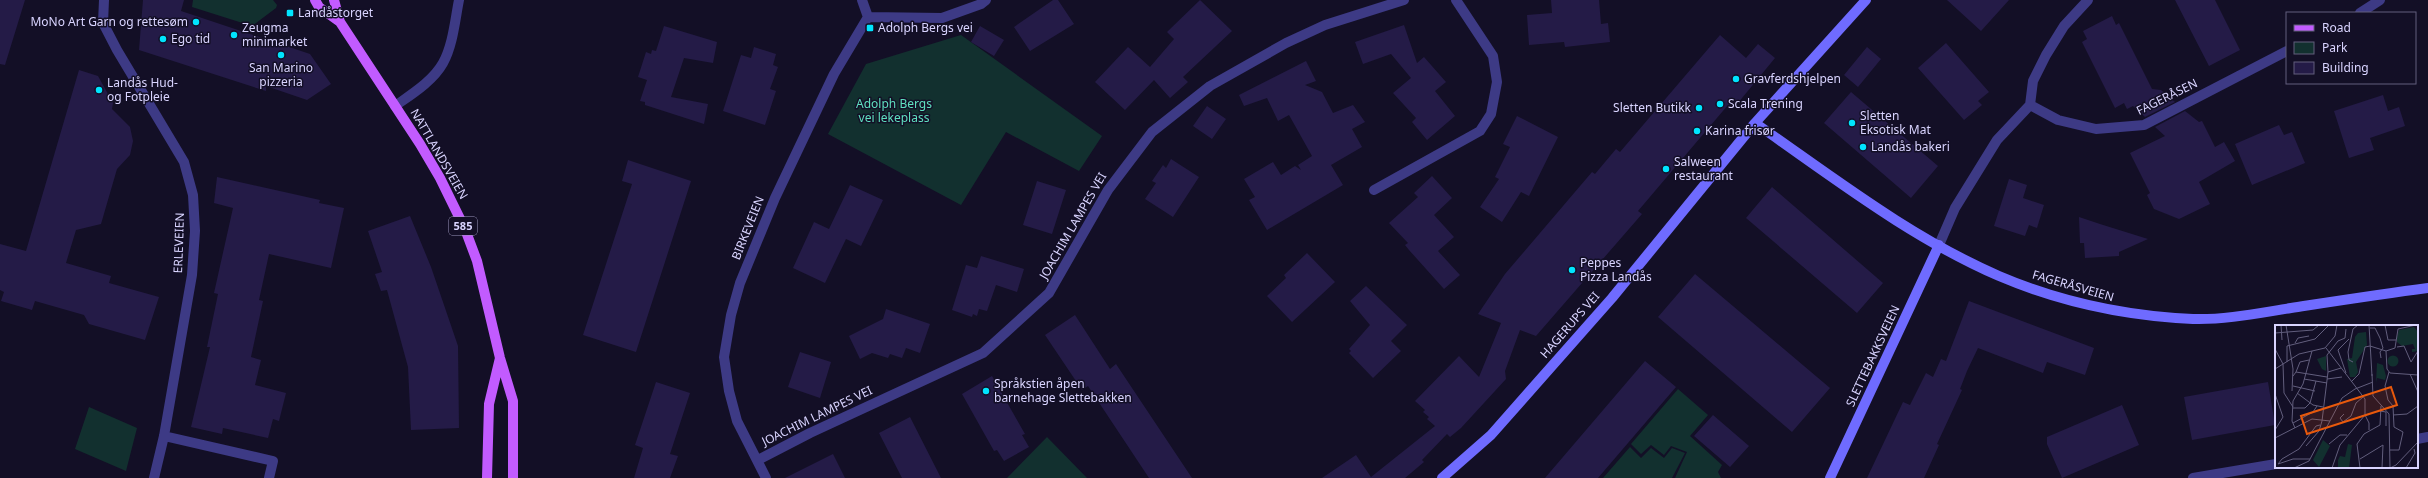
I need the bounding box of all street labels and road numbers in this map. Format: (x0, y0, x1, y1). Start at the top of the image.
street label: FAGERÅSEN (2133, 74, 2200, 119)
street label: NATTLANDSVEIEN (407, 105, 472, 202)
street label: JOACHIM LAMPES VEI (1035, 169, 1110, 283)
street label: BIRKEVEIEN (727, 193, 768, 262)
street label: ERLEVEIEN (169, 212, 188, 274)
road number: 585 (449, 217, 477, 235)
street label: FAGERÅSVEIEN (2030, 266, 2116, 305)
street label: HAGERUPS VEI (1536, 288, 1603, 362)
street label: SLETTEBAKKSVEIEN (1842, 302, 1904, 409)
street label: JOACHIM LAMPES VEI (758, 381, 875, 450)

